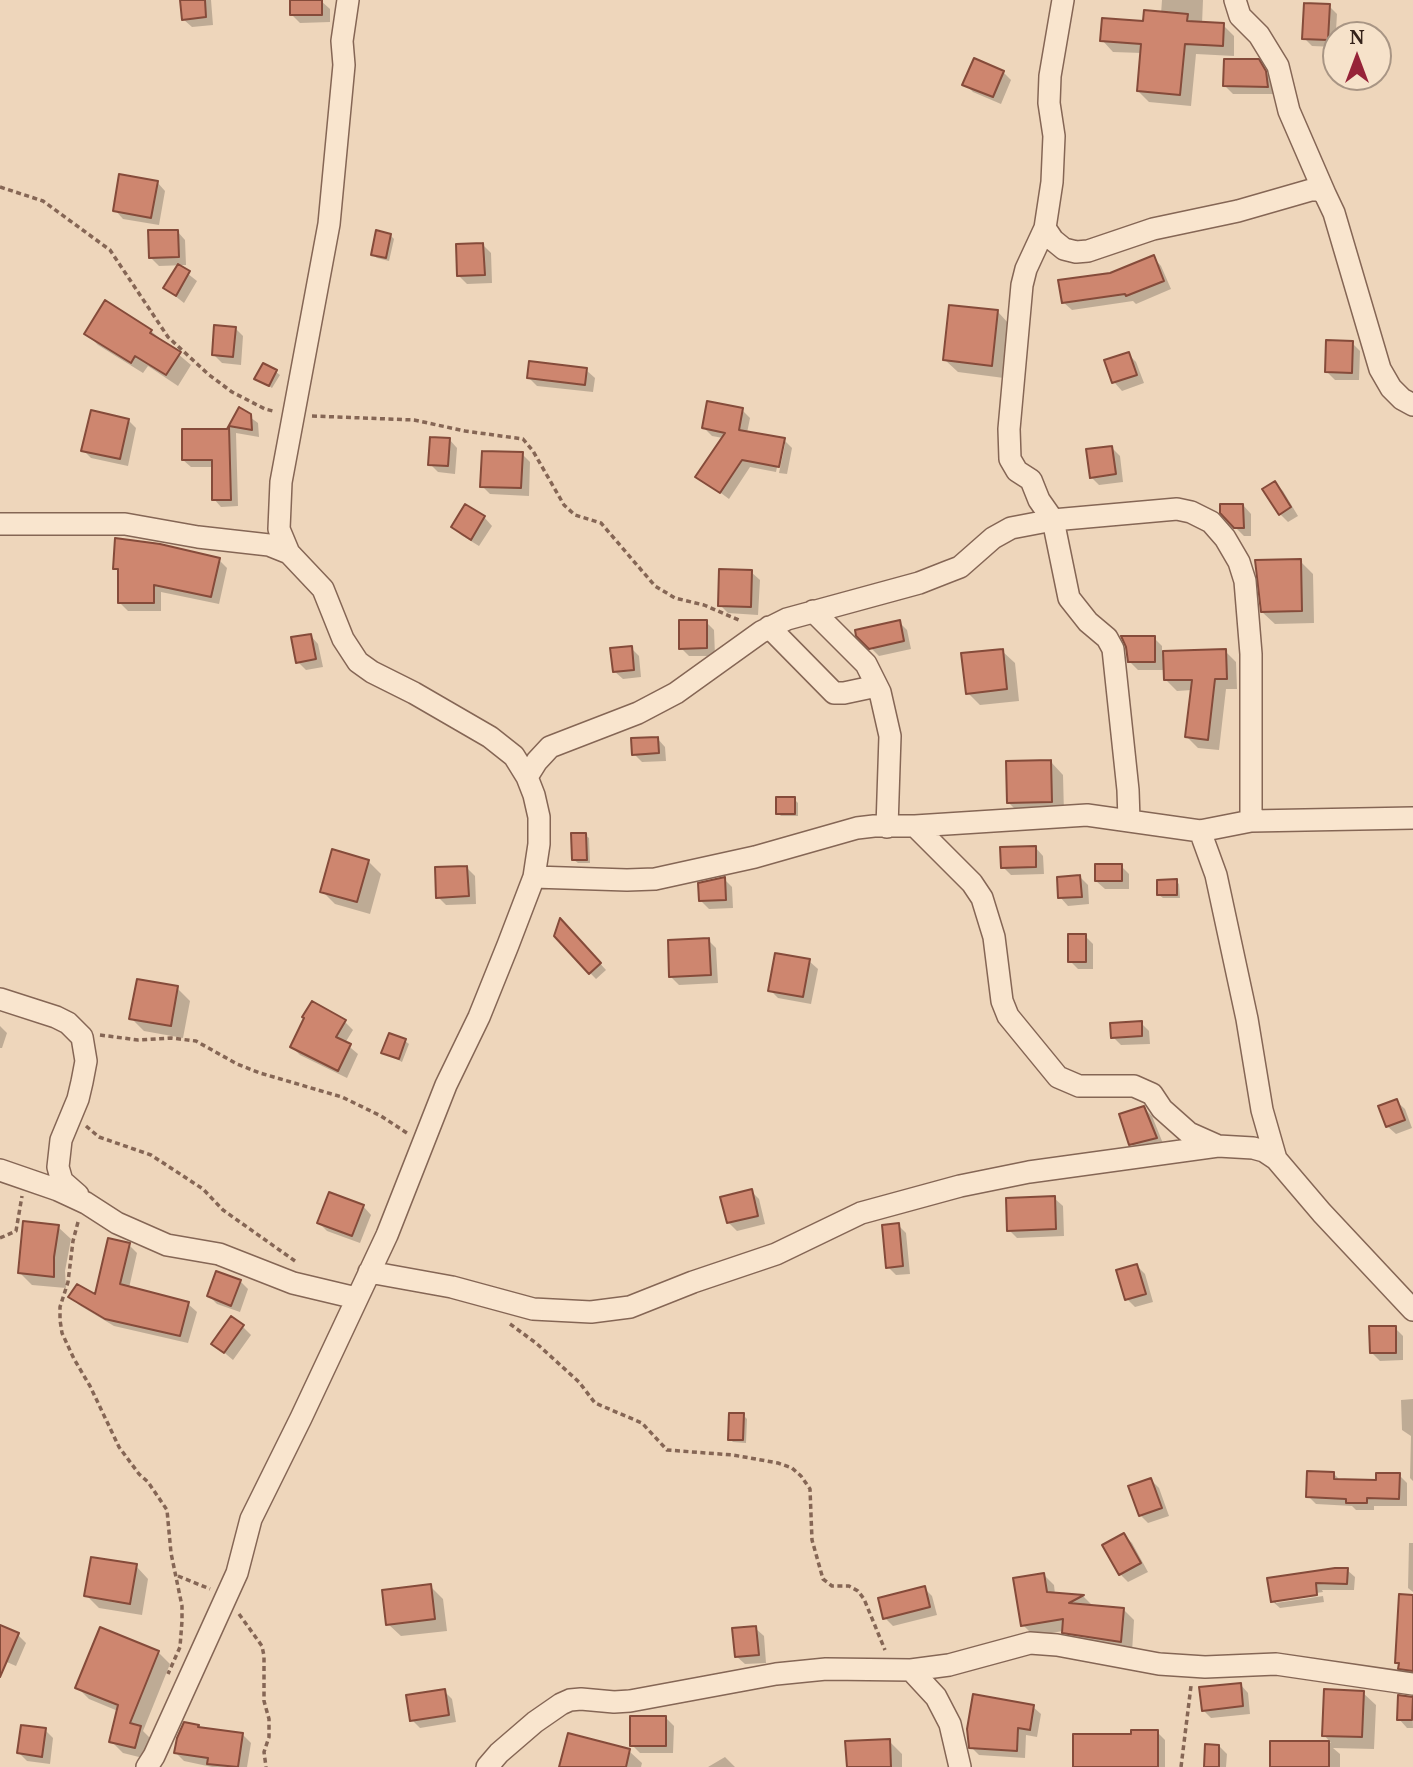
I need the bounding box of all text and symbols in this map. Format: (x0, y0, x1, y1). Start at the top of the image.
north arrow (1322, 21, 1392, 91)
text: N (1350, 24, 1364, 50)

